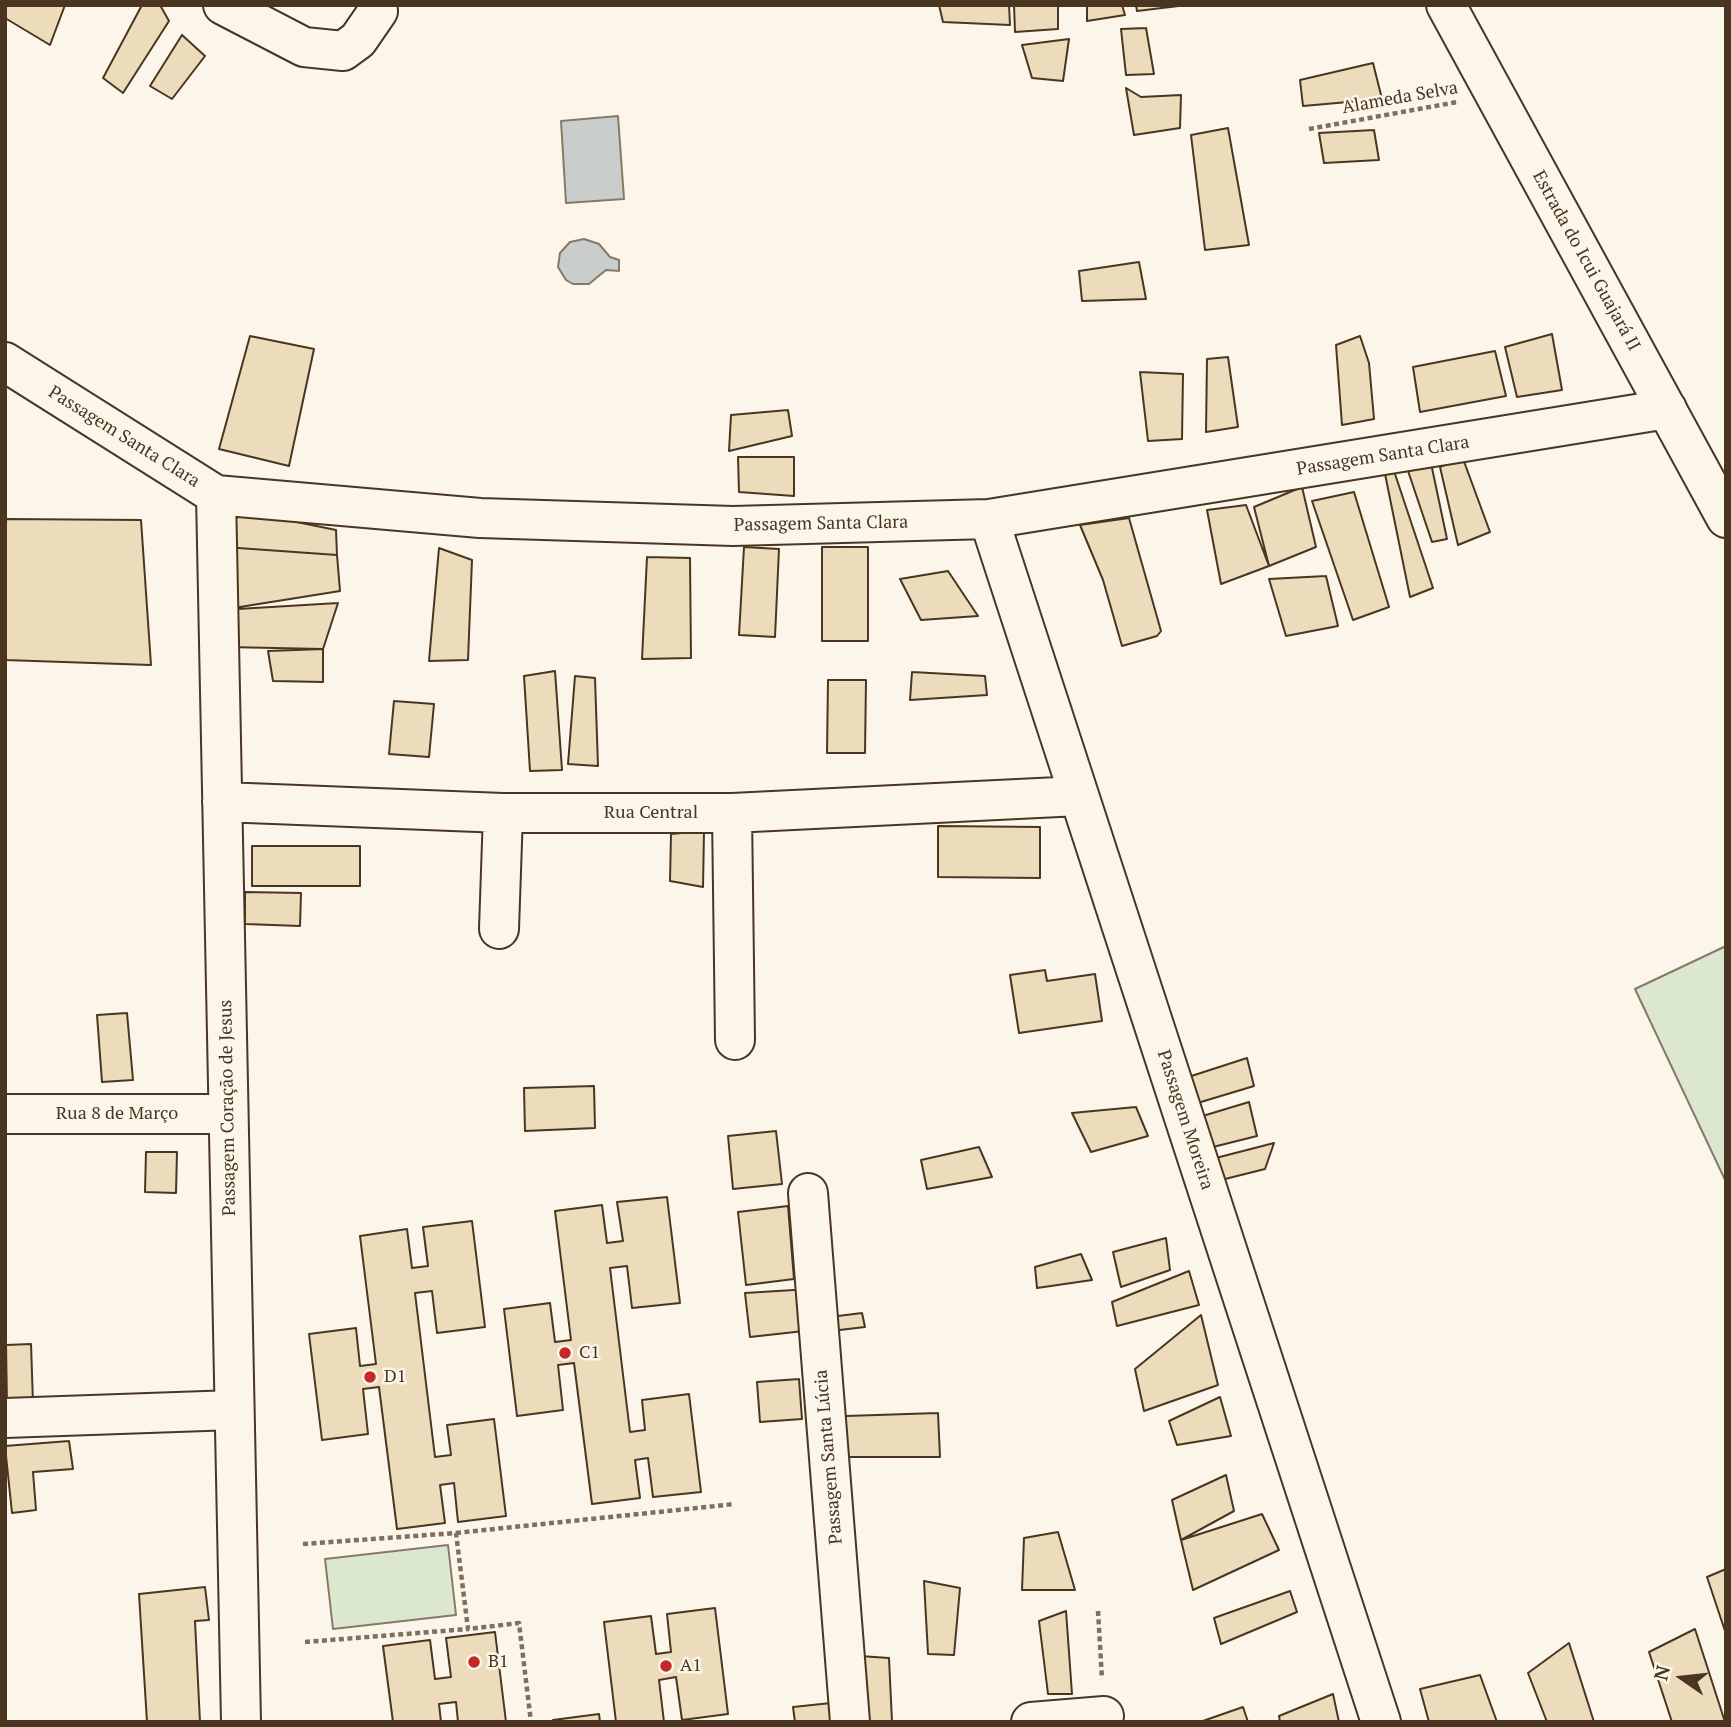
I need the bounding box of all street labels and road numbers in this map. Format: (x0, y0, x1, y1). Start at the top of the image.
street label: Alameda Selva (1340, 77, 1460, 119)
street label: Estrada do Icui Guajará II (1527, 167, 1645, 355)
street label: Passagem Santa Clara (44, 382, 204, 492)
street label: Passagem Santa Clara (1295, 432, 1471, 480)
street label: Passagem Santa Clara (734, 512, 908, 536)
street label: Rua Central (604, 802, 698, 824)
street label: Passagem Coração de Jesus (215, 1000, 241, 1216)
street label: Passagem Moreira (1152, 1047, 1218, 1193)
street label: Rua 8 de Março (56, 1103, 178, 1125)
street label: Passagem Santa Lúcia (811, 1369, 847, 1545)

